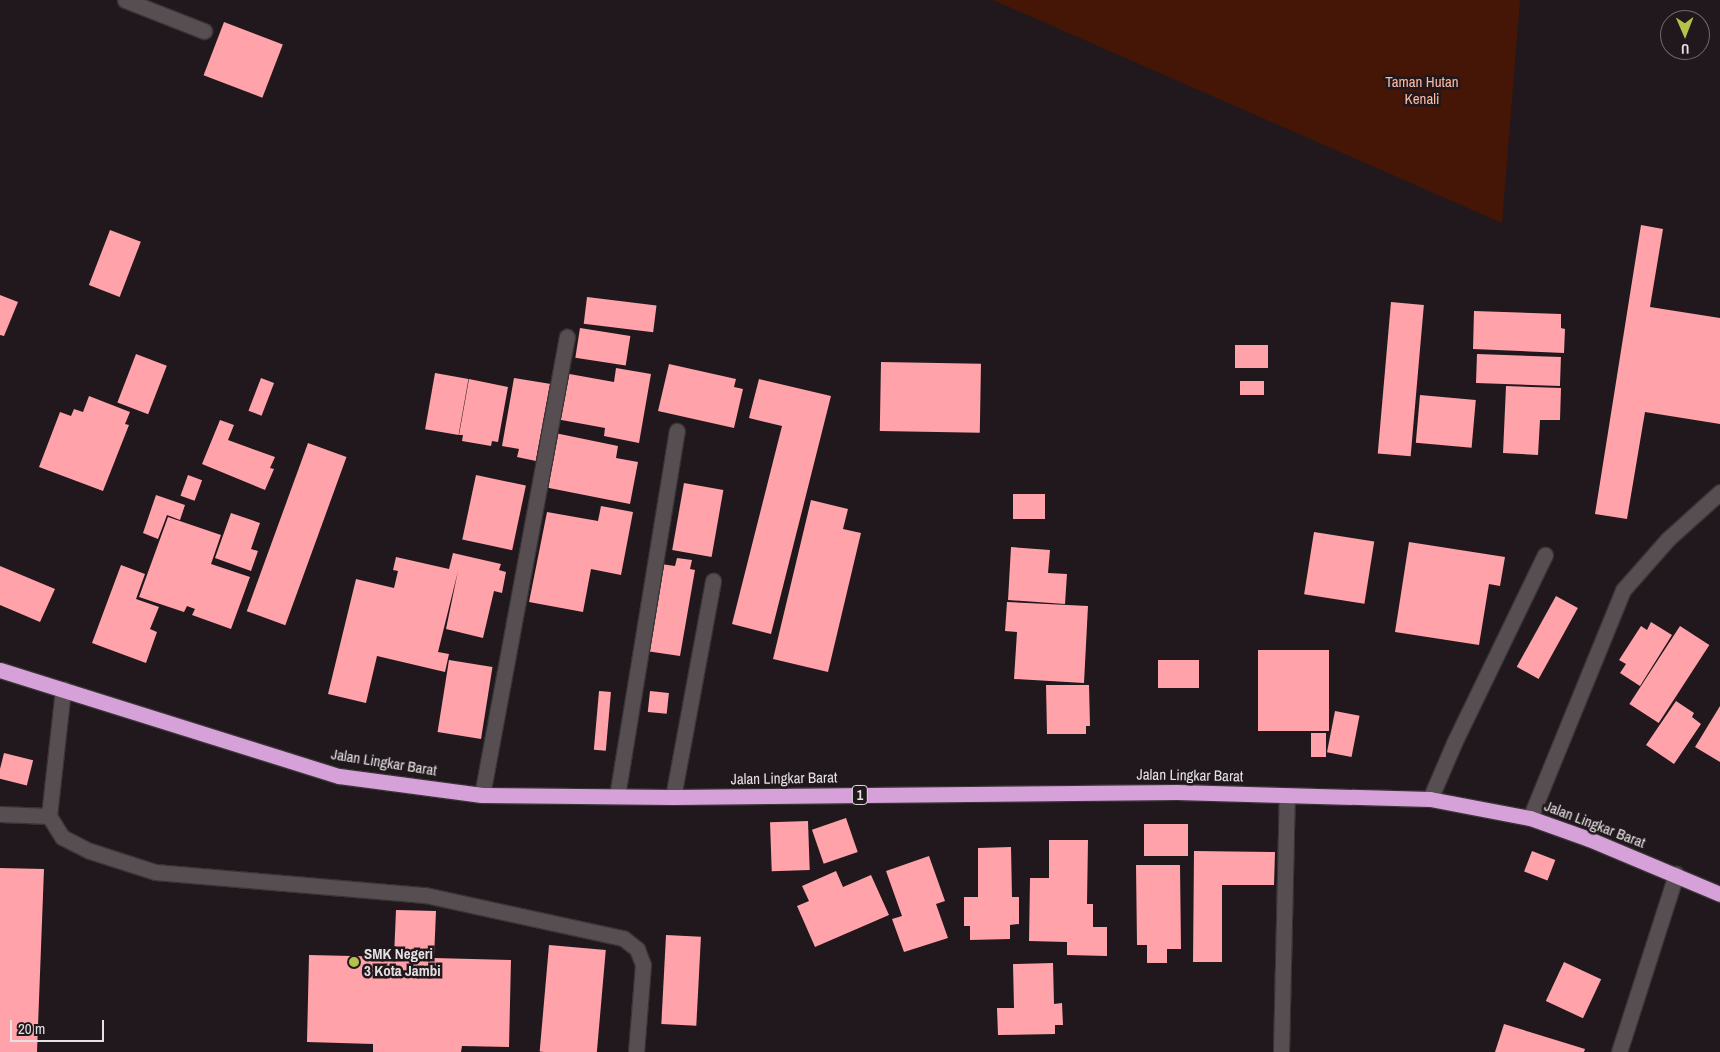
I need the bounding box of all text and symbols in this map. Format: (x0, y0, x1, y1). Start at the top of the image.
north arrow (1660, 10, 1710, 60)
text: U (1681, 40, 1690, 58)
park label: Taman Hutan Kenali (1385, 72, 1459, 107)
street label: Jalan Lingkar Barat (330, 745, 438, 779)
street label: Jalan Lingkar Barat (1137, 765, 1243, 785)
street label: Jalan Lingkar Barat (731, 768, 837, 788)
road number: 1 (851, 784, 869, 806)
street label: Jalan Lingkar Barat (1542, 796, 1648, 852)
place label: SMK Negeri 3 Kota Jambi (364, 944, 441, 979)
marker: SMK Negeri 3 Kota Jambi (348, 956, 360, 968)
scale bar (12, 1010, 106, 1042)
text: 20 m (18, 1018, 45, 1039)

